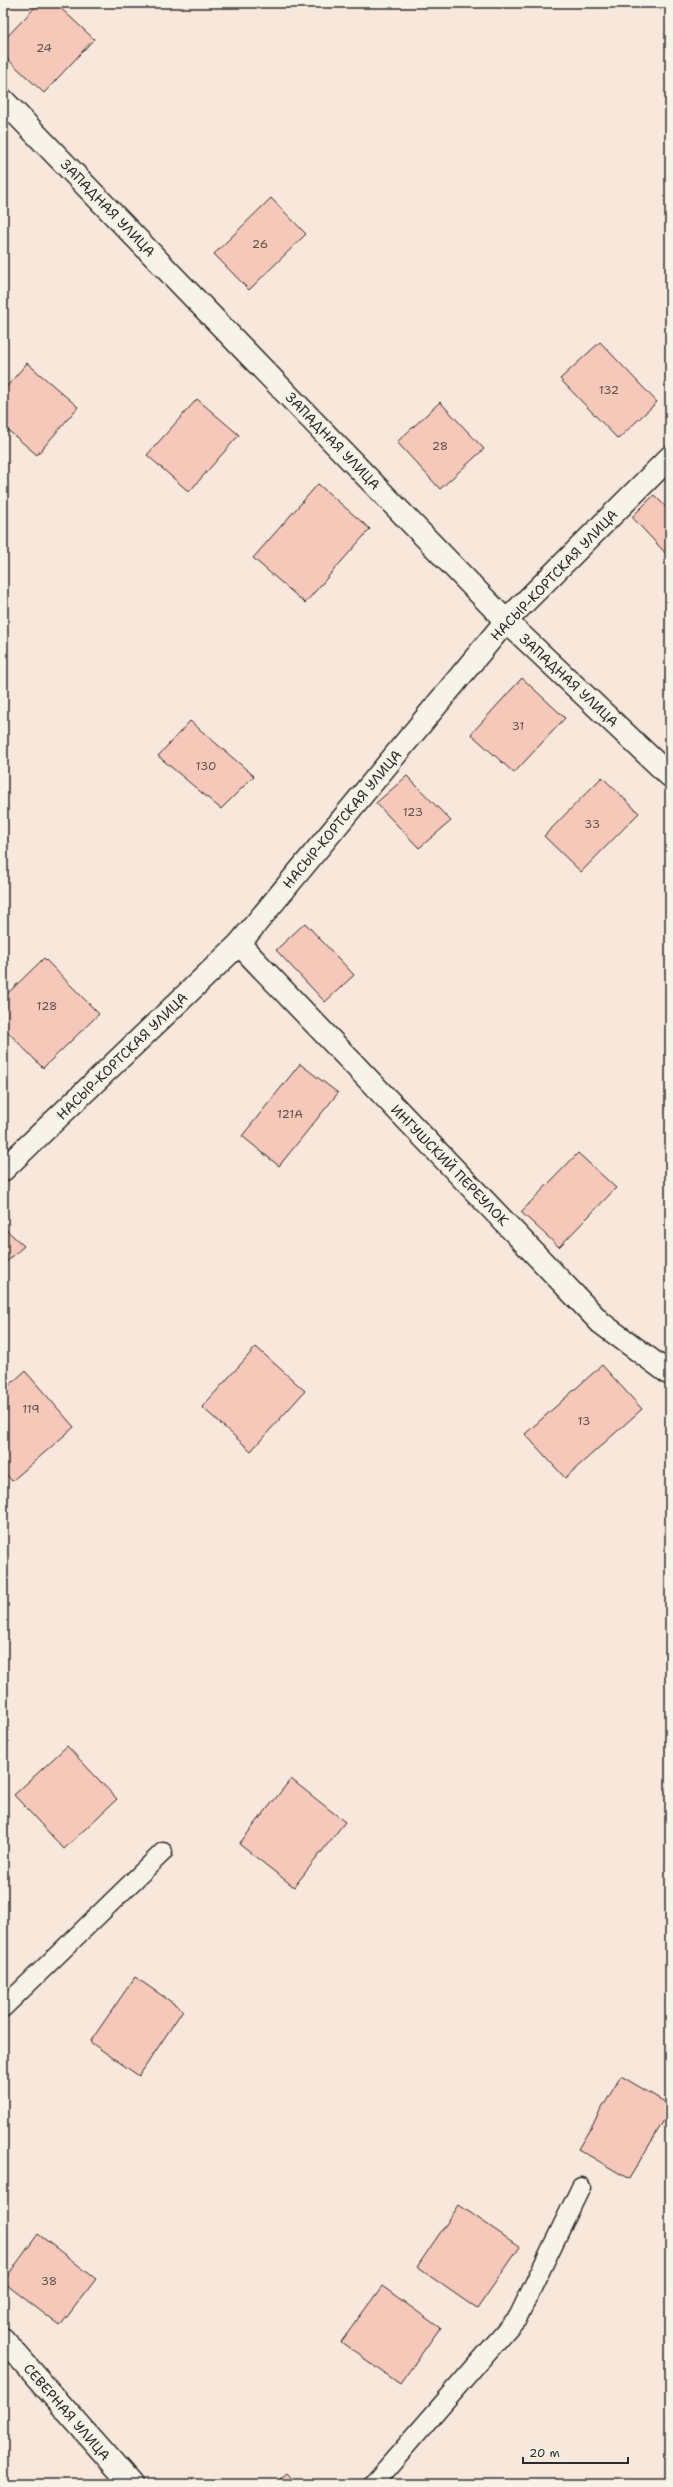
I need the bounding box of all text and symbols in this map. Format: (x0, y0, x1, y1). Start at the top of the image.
house number: 24 (36, 40, 52, 56)
street label: ЗАПАДНАЯ УЛИЦА (57, 155, 159, 261)
house number: 26 (252, 236, 268, 252)
house number: 132 (599, 382, 619, 398)
street label: ЗАПАДНАЯ УЛИЦА (282, 388, 384, 494)
house number: 28 (432, 438, 448, 454)
street label: НАСЫР-КОРТСКАЯ УЛИЦА (486, 506, 622, 644)
street label: ЗАПАДНАЯ УЛИЦА (516, 629, 622, 731)
house number: 31 (512, 718, 524, 734)
street label: НАСЫР-КОРТСКАЯ УЛИЦА (279, 746, 405, 892)
house number: 130 (195, 758, 217, 774)
house number: 123 (403, 804, 423, 820)
house number: 33 (584, 816, 600, 832)
street label: НАСЫР-КОРТСКАЯ УЛИЦА (53, 988, 191, 1124)
house number: 128 (37, 998, 57, 1014)
street label: ИНГУШСКИЙ ПЕРЕУЛОК (387, 1100, 513, 1230)
house number: 121А (277, 1106, 303, 1122)
house number: 119 (22, 1401, 40, 1417)
house number: 13 (578, 1413, 590, 1429)
house number: 38 (41, 2273, 57, 2289)
street label: СЕВЕРНАЯ УЛИЦА (20, 2360, 114, 2464)
scale bar (523, 2439, 628, 2465)
text: 20 m (529, 2445, 560, 2461)

